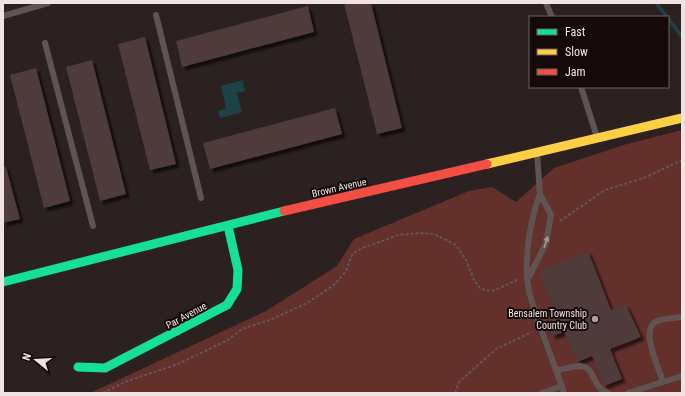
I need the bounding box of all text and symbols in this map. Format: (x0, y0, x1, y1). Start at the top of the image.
legend (529, 16, 669, 88)
text: Fast (565, 25, 586, 39)
text: Slow (565, 45, 588, 59)
text: Jam (565, 65, 586, 79)
street label: Brown Avenue (311, 176, 368, 199)
one-way arrow (543, 235, 549, 247)
street label: Par Avenue (164, 300, 209, 331)
place label: Bensalem Township Country Club (508, 308, 587, 331)
marker: Bensalem Township Country Club (590, 314, 600, 324)
north arrow (16, 340, 56, 380)
text: N (20, 352, 34, 362)

